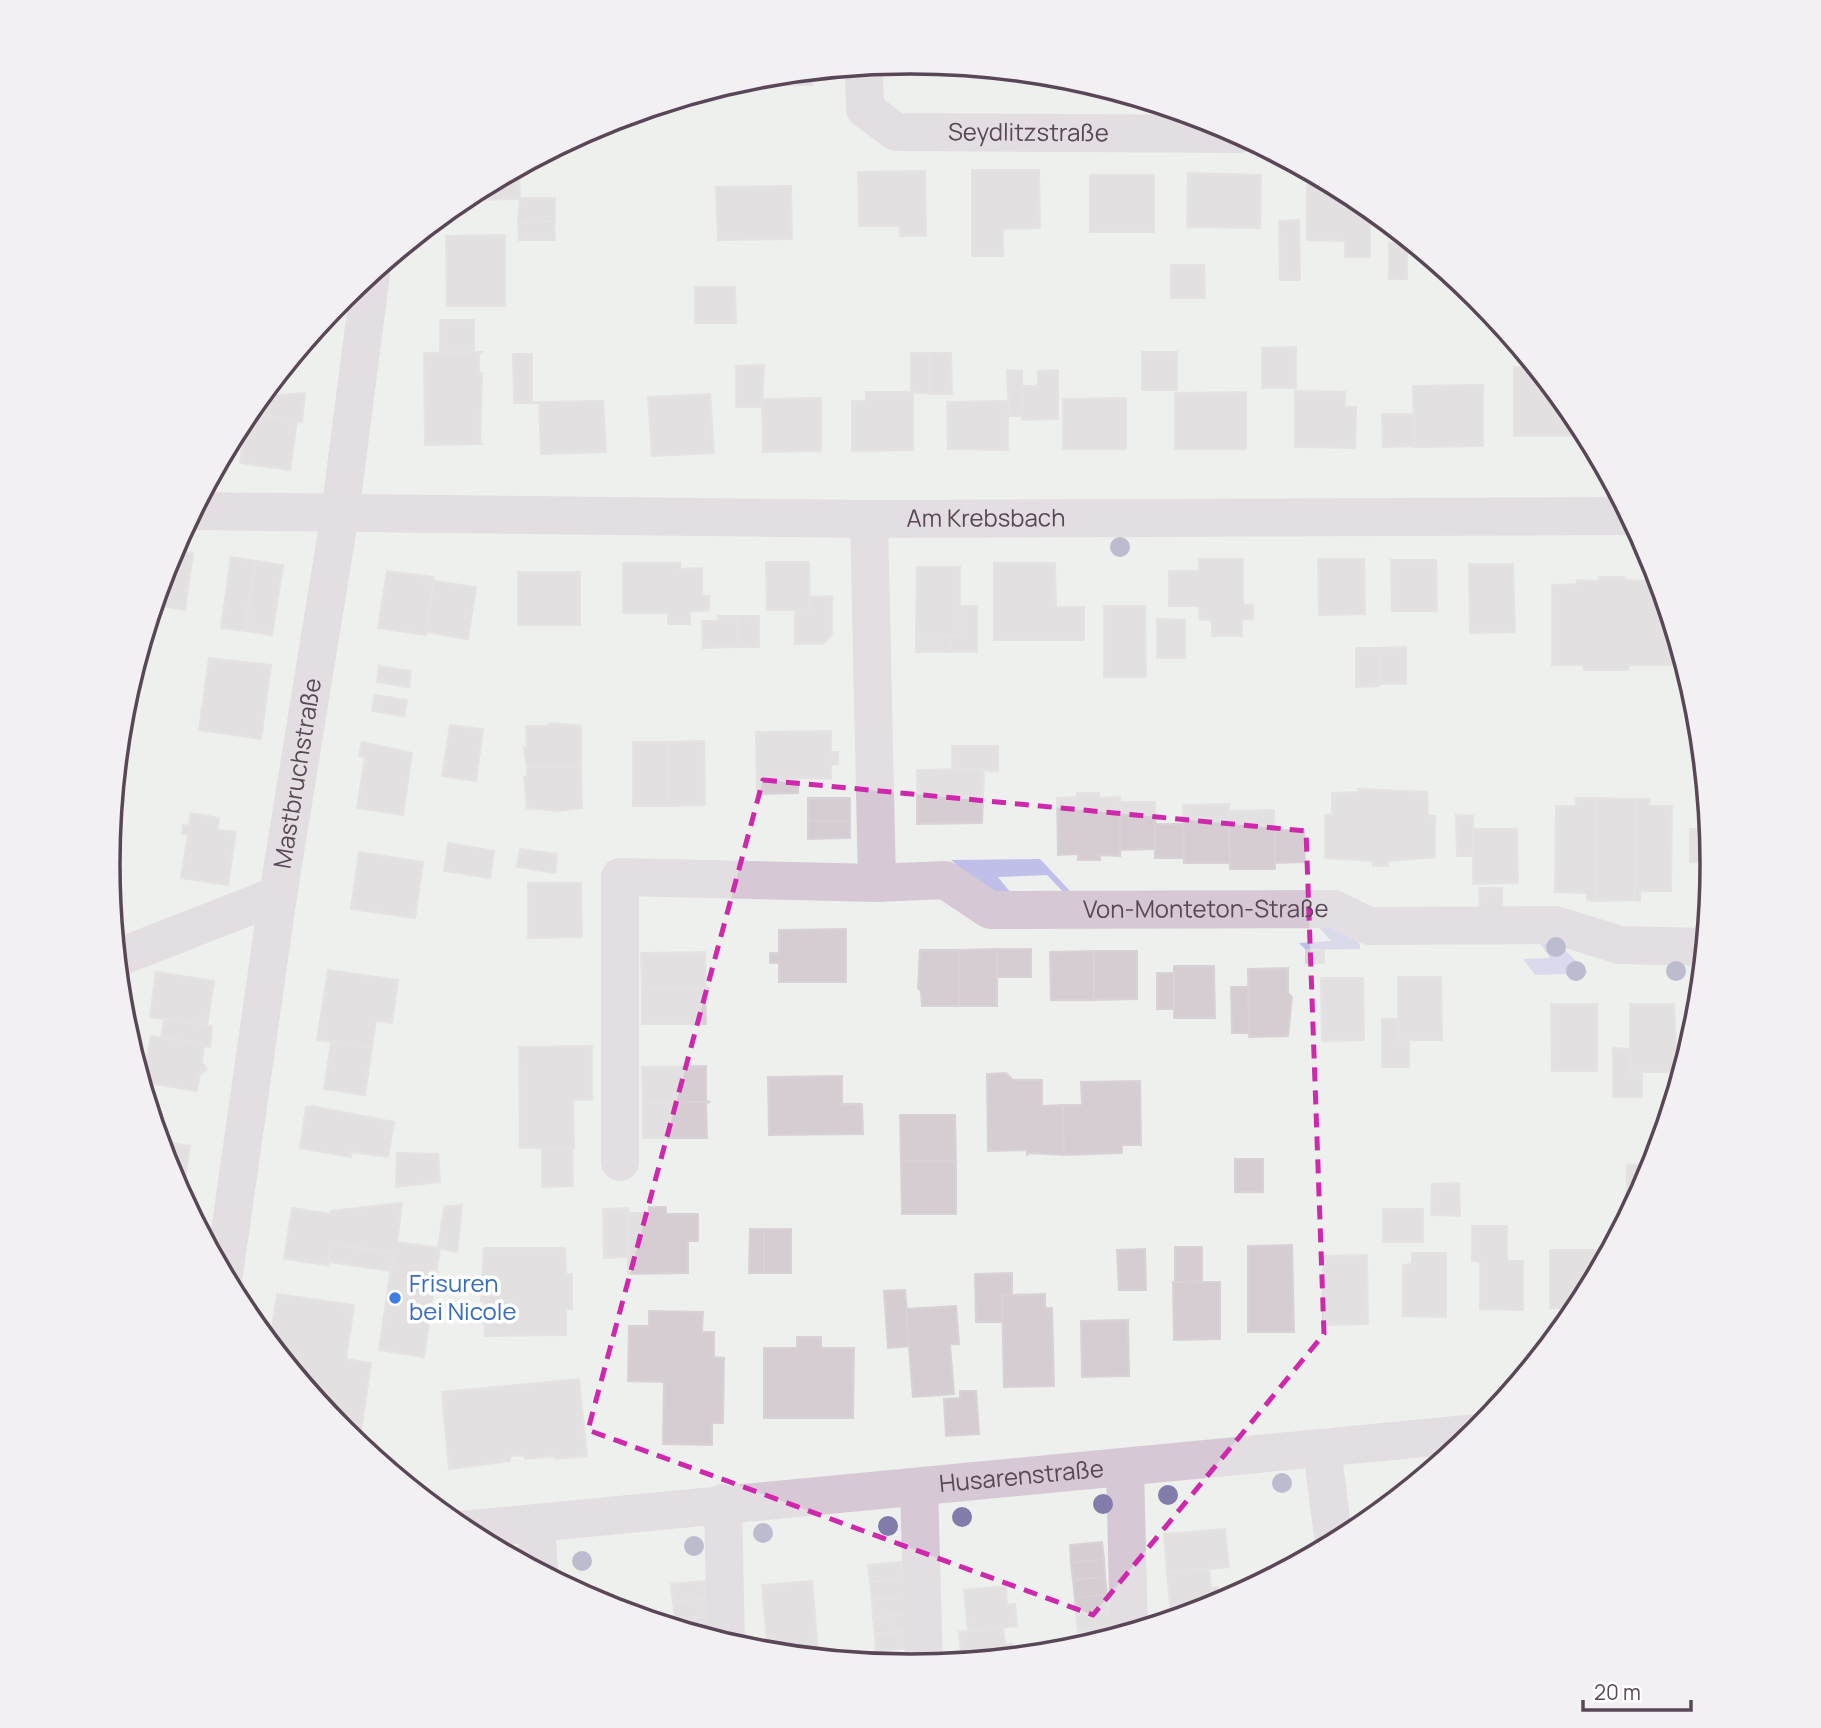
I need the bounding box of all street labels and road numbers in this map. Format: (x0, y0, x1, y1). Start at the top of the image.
street label: Seydlitzstraße (948, 114, 1109, 148)
street label: Am Krebsbach (906, 500, 1065, 534)
street label: Mastbruchstraße (265, 675, 328, 871)
street label: Von-Monteton-Straße (1083, 891, 1329, 925)
street label: Husarenstraße (938, 1451, 1105, 1499)

